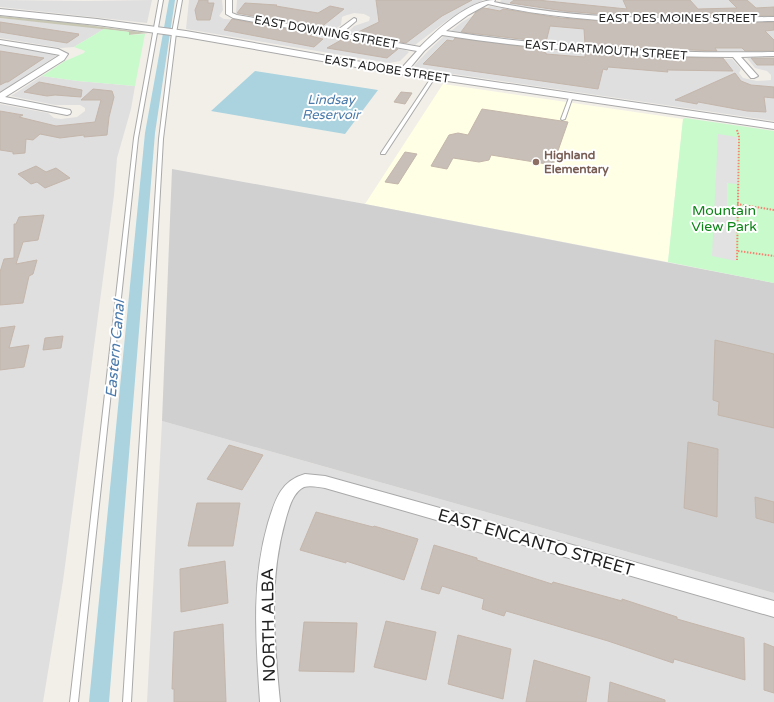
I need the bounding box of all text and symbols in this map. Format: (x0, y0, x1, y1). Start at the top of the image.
street label: EAST DES MOINES STREET (598, 11, 758, 25)
street label: EAST DOWNING STREET (253, 12, 399, 52)
street label: EAST DARTMOUTH STREET (524, 37, 688, 63)
street label: EAST ADOBE STREET (324, 52, 451, 86)
water label: Lindsay Reservoir (302, 92, 362, 123)
place label: Highland Elementary (544, 148, 609, 177)
marker: Highland Elementary (531, 157, 541, 167)
park label: Mountain View Park (691, 202, 757, 235)
water label: Eastern Canal (102, 297, 128, 399)
street label: EAST ENCANTO STREET (435, 504, 637, 581)
street label: NORTH ALBA (257, 568, 280, 682)

